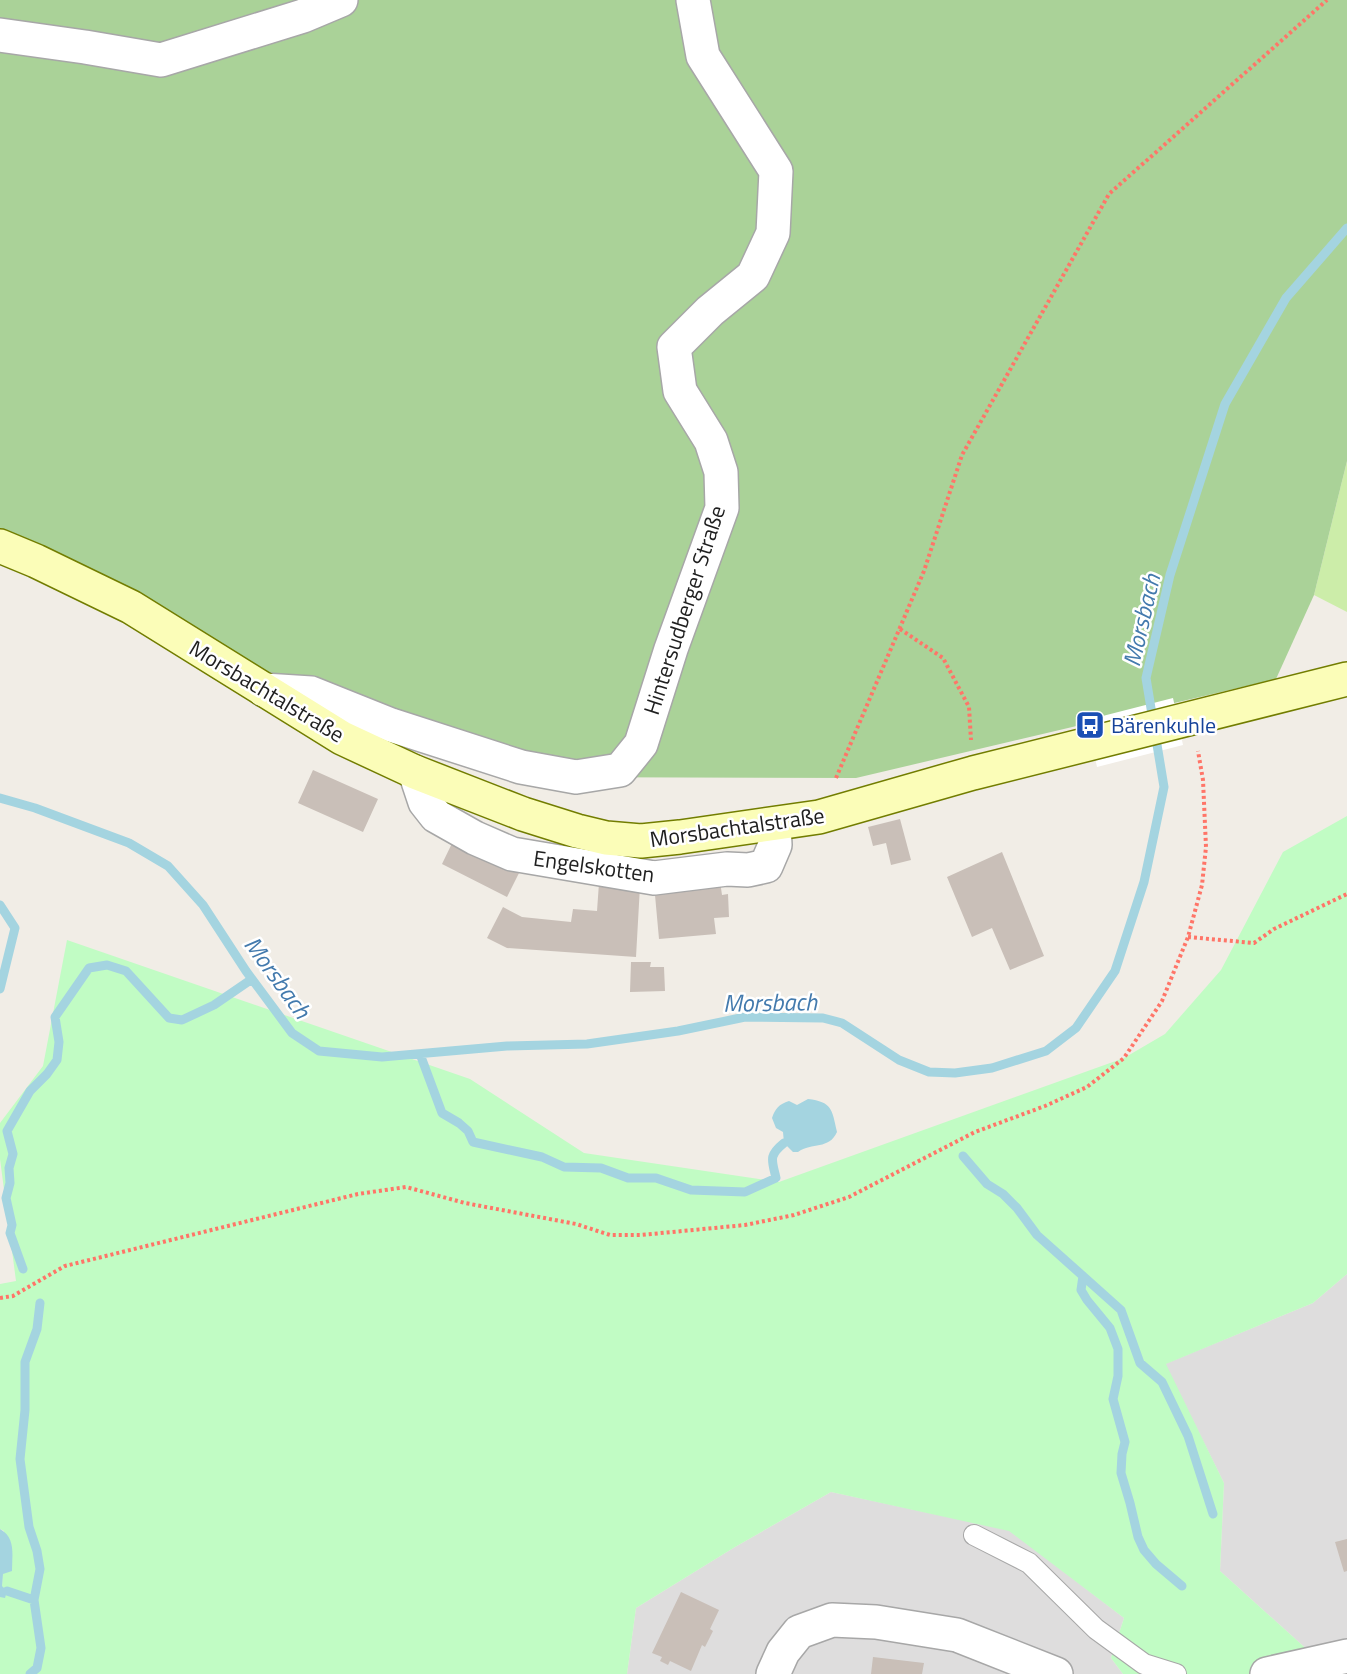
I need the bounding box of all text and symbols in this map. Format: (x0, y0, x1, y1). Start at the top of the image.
street label: Hintersudberger Straße (634, 501, 734, 719)
water label: Morsbach (1113, 569, 1169, 670)
street label: Morsbachtalstraße (183, 631, 351, 751)
place label: Bärenkuhle (1111, 708, 1216, 742)
bus stop icon: Bärenkuhle (1074, 709, 1106, 741)
street label: Morsbachtalstraße (648, 798, 826, 856)
street label: Engelskotten (531, 841, 657, 891)
water label: Morsbach (236, 928, 321, 1026)
water label: Morsbach (723, 983, 818, 1021)

